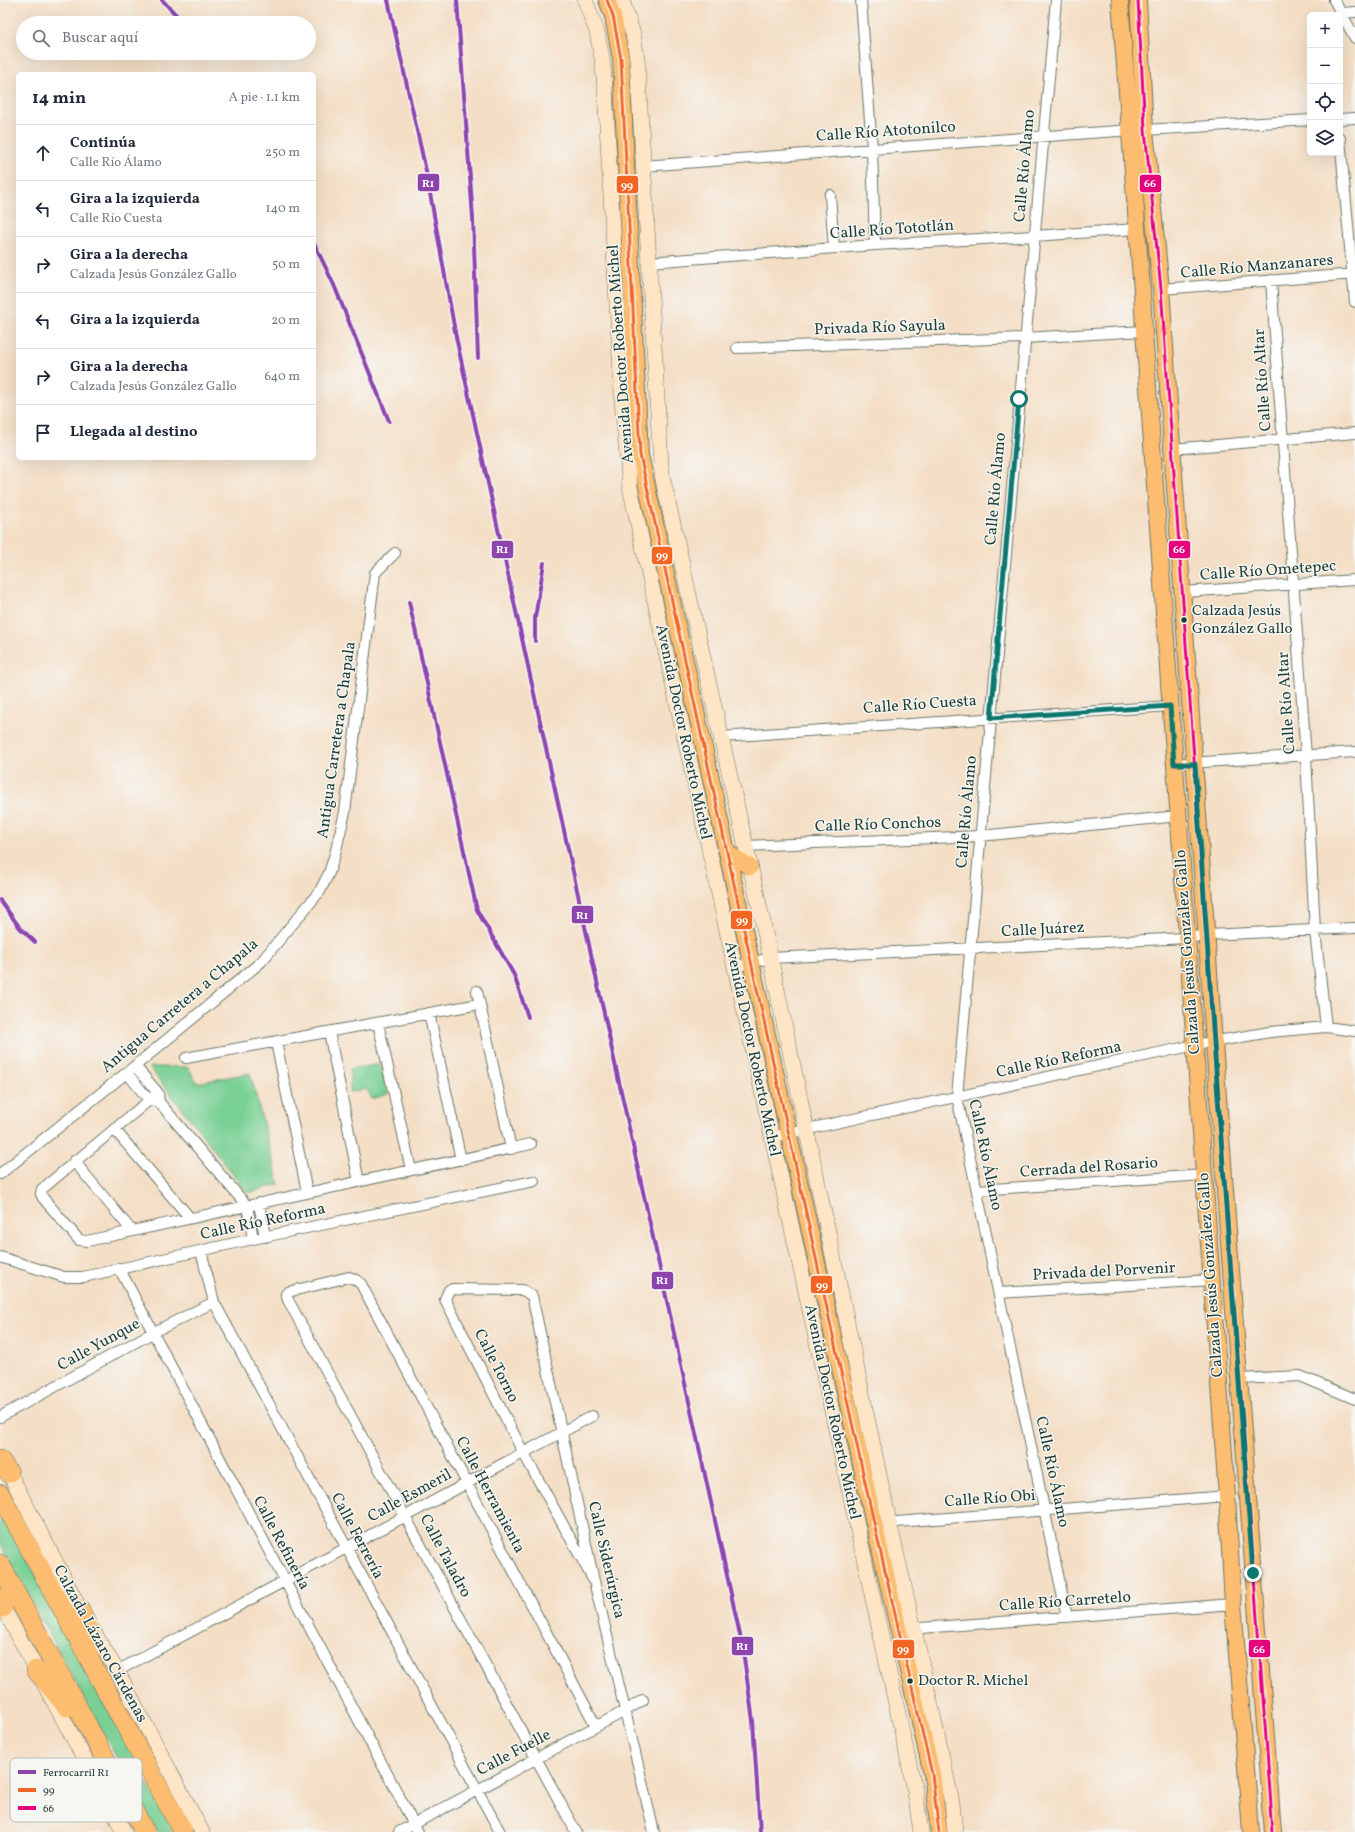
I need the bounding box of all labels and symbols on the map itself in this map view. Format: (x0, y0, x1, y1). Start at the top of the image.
street label: Calle Río Álamo (1009, 109, 1041, 223)
street label: Calle Río Atotonilco (815, 116, 957, 148)
line badge: R1 (417, 173, 440, 192)
line badge: 66 (1139, 174, 1162, 193)
line badge: 99 (616, 175, 639, 194)
text: R1 (422, 177, 434, 192)
text: 66 (1144, 177, 1156, 192)
text: 99 (621, 179, 633, 194)
street label: Calle Río Tototlán (829, 215, 955, 245)
street label: Avenida Doctor Roberto Michel (602, 244, 640, 464)
street label: Calle Río Manzanares (1180, 249, 1334, 285)
street label: Privada Río Sayula (814, 315, 946, 341)
street label: Calle Río Altar (1248, 328, 1278, 432)
route start (1010, 390, 1028, 408)
street label: Calle Río Álamo (980, 432, 1012, 546)
line badge: R1 (491, 540, 514, 559)
line badge: 66 (1168, 540, 1191, 559)
text: R1 (496, 543, 508, 558)
text: 66 (1173, 543, 1185, 558)
line badge: 99 (651, 546, 673, 565)
text: 99 (656, 549, 668, 564)
street label: Calle Río Ometepec (1199, 555, 1337, 587)
place label: Calzada Jesús González Gallo (1192, 601, 1292, 640)
marker: Calzada Jesús González Gallo (1179, 615, 1189, 625)
street label: Avenida Doctor Roberto Michel (649, 622, 717, 842)
street label: Antigua Carretera a Chapala (312, 640, 362, 840)
street label: Calle Río Altar (1272, 651, 1302, 755)
street label: Calle Río Cuesta (863, 690, 978, 720)
street label: Calle Río Álamo (951, 755, 983, 869)
street label: Calle Río Conchos (814, 812, 942, 838)
street label: Calzada Jesús González Gallo (1170, 849, 1206, 1055)
line badge: R1 (571, 905, 594, 924)
text: R1 (576, 909, 588, 924)
line badge: 99 (730, 910, 753, 930)
text: 99 (736, 914, 748, 929)
street label: Calle Juárez (1001, 917, 1085, 943)
street label: Antigua Carretera a Chapala (97, 934, 263, 1078)
street label: Avenida Doctor Roberto Michel (718, 939, 786, 1159)
street label: Calle Río Reforma (994, 1036, 1124, 1084)
street label: Calle Río Álamo (962, 1097, 1008, 1213)
street label: Cerrada del Rosario (1019, 1152, 1159, 1184)
street label: Calzada Jesús González Gallo (1193, 1172, 1229, 1378)
street label: Calle Río Reforma (198, 1198, 328, 1246)
street label: Privada del Porvenir (1032, 1257, 1176, 1287)
line badge: R1 (651, 1271, 674, 1290)
text: R1 (656, 1274, 668, 1289)
line badge: 99 (810, 1275, 833, 1294)
text: 99 (816, 1279, 828, 1294)
street label: Avenida Doctor Roberto Michel (798, 1302, 866, 1522)
street label: Calle Yunque (54, 1313, 144, 1377)
street label: Calle Torno (468, 1325, 524, 1407)
street label: Calle Río Álamo (1029, 1414, 1075, 1530)
street label: Calle Herramienta (450, 1433, 530, 1557)
street label: Calle Esmeril (364, 1464, 456, 1528)
street label: Calle Río Obi (944, 1485, 1037, 1513)
street label: Calle Ferrería (325, 1489, 389, 1583)
street label: Calle Refinería (247, 1492, 315, 1594)
street label: Calle Siderúrgica (582, 1499, 630, 1621)
street label: Calle Taladro (414, 1510, 476, 1602)
street label: Calzada Lázaro Cárdenas (48, 1561, 153, 1727)
route end (1244, 1564, 1262, 1582)
street label: Calle Río Carretelo (998, 1586, 1132, 1618)
line badge: R1 (731, 1636, 754, 1656)
line badge: 99 (892, 1639, 915, 1659)
line badge: 66 (1248, 1639, 1271, 1658)
text: R1 (736, 1640, 748, 1655)
text: 99 (897, 1643, 909, 1658)
text: 66 (1253, 1643, 1265, 1658)
place label: Doctor R. Michel (918, 1671, 1028, 1692)
marker: Doctor R. Michel (905, 1676, 915, 1686)
street label: Calle Fuelle (473, 1724, 555, 1782)
legend (10, 1758, 142, 1822)
text: Ferrocarril R1 (43, 1766, 109, 1781)
text: 99 (43, 1784, 55, 1799)
text: 66 (43, 1802, 55, 1817)

